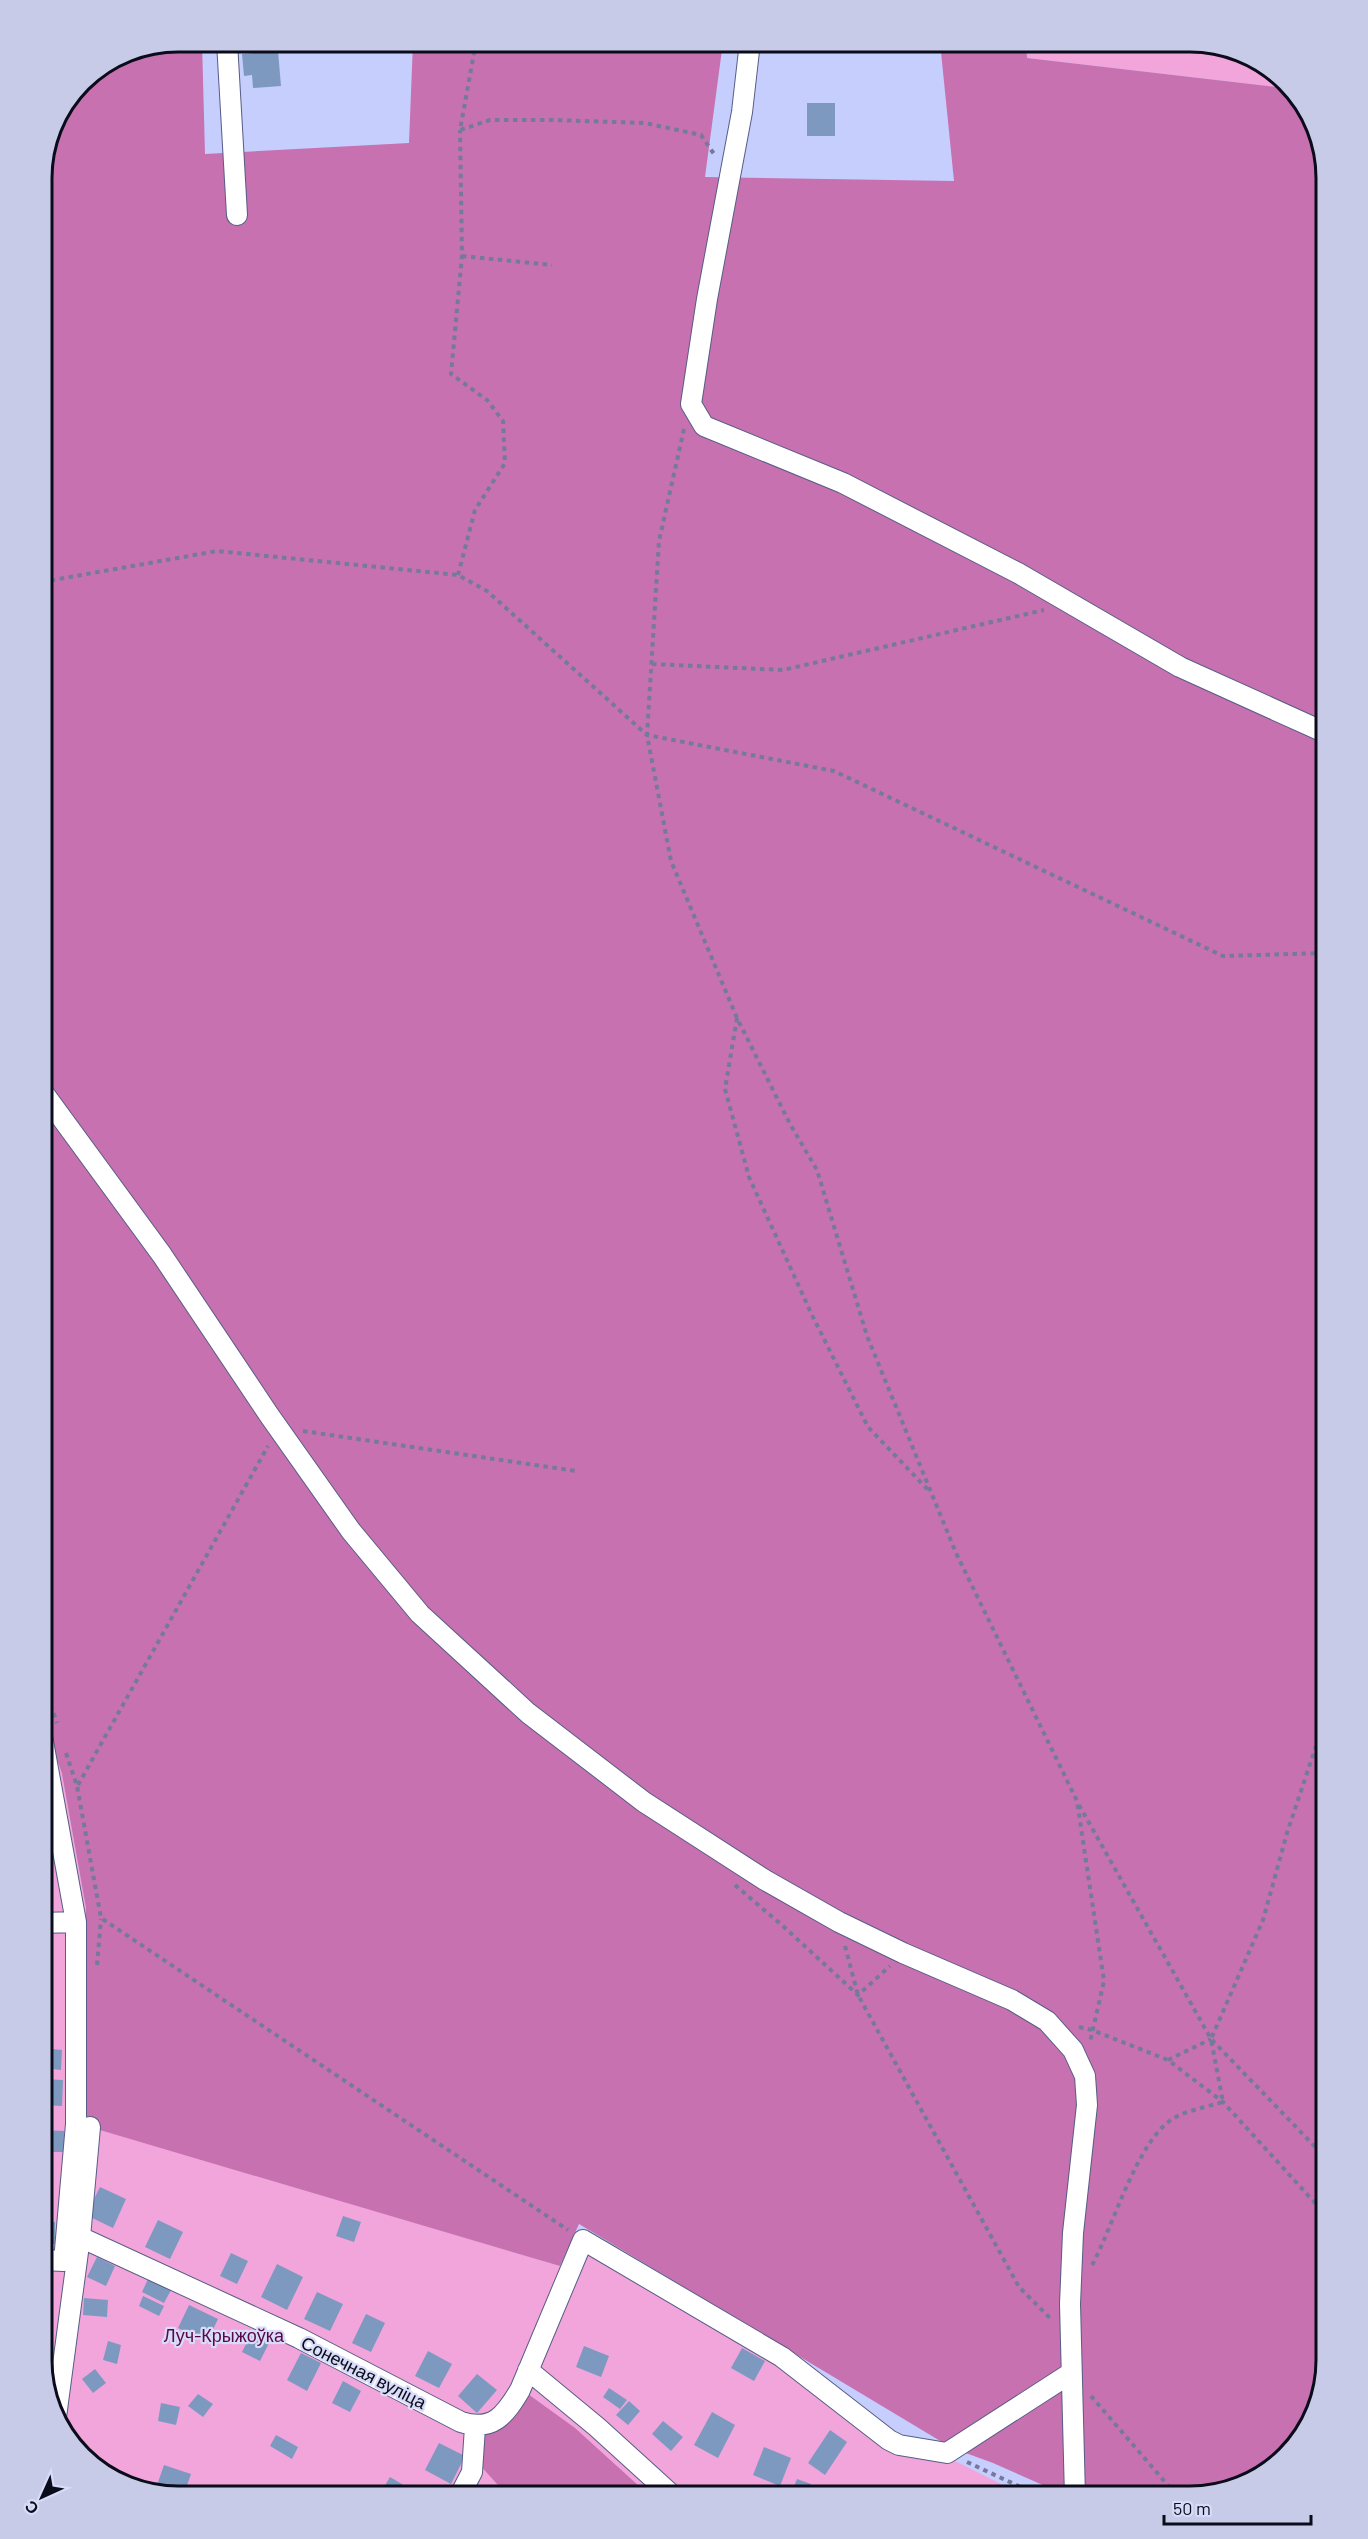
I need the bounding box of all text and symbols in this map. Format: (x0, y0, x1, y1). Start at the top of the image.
park label: Луч-Крыжоўка (164, 2324, 285, 2346)
street label: Сонечная вуліца (298, 2331, 431, 2413)
north arrow (12, 2467, 72, 2527)
scale bar (1164, 2488, 1311, 2526)
text: С (20, 2497, 42, 2519)
text: 50 m (1173, 2497, 1211, 2519)

